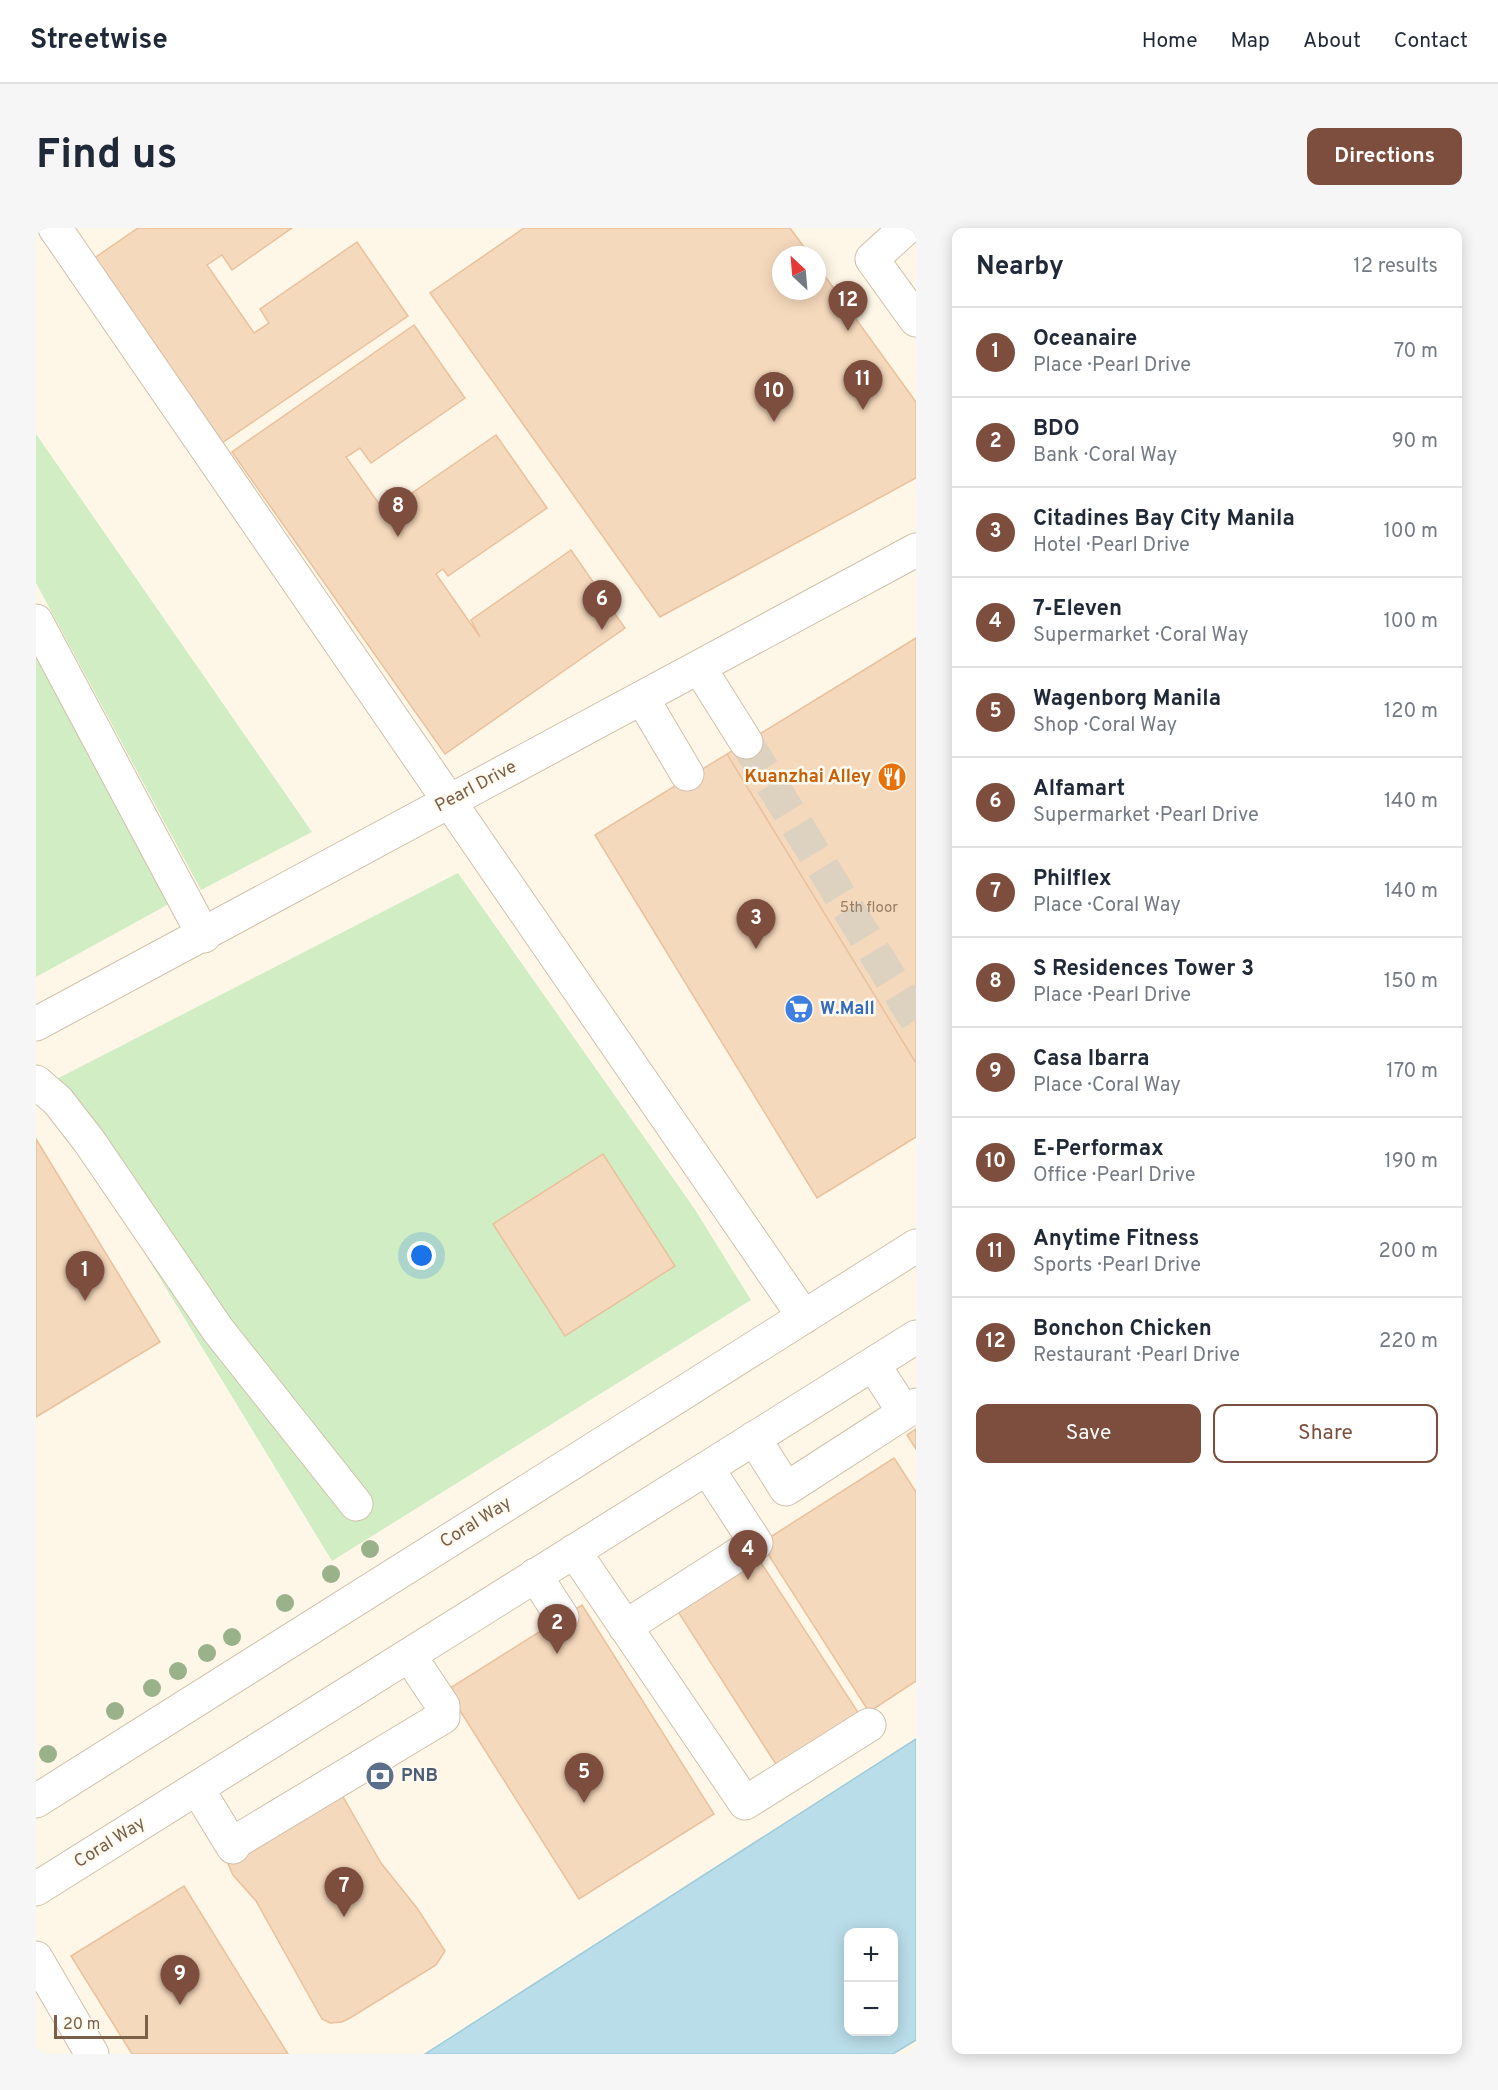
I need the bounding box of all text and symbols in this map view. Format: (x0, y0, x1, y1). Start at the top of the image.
text: Streetwise (30, 23, 168, 59)
text: Home (1142, 28, 1198, 55)
text: Map (1231, 28, 1270, 55)
text: About (1303, 28, 1361, 55)
text: Contact (1394, 28, 1468, 55)
button: Directions (1307, 128, 1462, 185)
text: Find us (36, 130, 177, 183)
north arrow (772, 246, 826, 300)
text: Nearby (976, 251, 1064, 284)
text: 12 results (1353, 254, 1438, 280)
pin: 12 (828, 282, 868, 331)
text: Oceanaire (1033, 326, 1137, 353)
text: 1 (992, 339, 1000, 365)
text: 70 m (1394, 339, 1438, 365)
text: Place · Pearl Drive (1033, 353, 1191, 379)
pin: 11 (844, 360, 882, 410)
pin: 10 (754, 372, 794, 422)
text: BDO (1033, 416, 1080, 443)
text: 2 (989, 429, 1002, 455)
text: 90 m (1392, 429, 1438, 455)
text: Bank · Coral Way (1033, 443, 1177, 469)
pin: 8 (378, 488, 418, 537)
text: Citadines Bay City Manila (1033, 506, 1295, 533)
text: 3 (990, 519, 1002, 545)
text: 100 m (1383, 519, 1438, 545)
text: Hotel · Pearl Drive (1033, 533, 1190, 559)
pin: 6 (582, 580, 622, 630)
text: 7-Eleven (1033, 596, 1122, 623)
text: 4 (989, 609, 1002, 635)
text: 100 m (1383, 609, 1438, 635)
text: Supermarket · Coral Way (1033, 623, 1249, 649)
text: Wagenborg Manila (1033, 686, 1221, 713)
text: 5 (989, 699, 1002, 725)
text: 120 m (1384, 699, 1438, 725)
text: Shop · Coral Way (1033, 713, 1177, 739)
street label: Pearl Drive (431, 756, 521, 818)
restaurant icon: Kuanzhai Alley (876, 761, 908, 793)
place label: Kuanzhai Alley (745, 766, 871, 789)
text: Alfamart (1033, 776, 1125, 803)
text: 6 (989, 789, 1002, 815)
text: 140 m (1384, 789, 1438, 815)
text: Supermarket · Pearl Drive (1033, 803, 1259, 829)
text: Philflex (1033, 866, 1111, 893)
text: 7 (990, 879, 1001, 905)
text: 140 m (1384, 879, 1438, 905)
text: Place · Coral Way (1033, 893, 1181, 919)
house number: 5th floor (840, 899, 898, 918)
pin: 3 (736, 900, 776, 949)
text: S Residences Tower 3 (1033, 956, 1254, 983)
text: 8 (989, 969, 1002, 995)
text: 150 m (1384, 969, 1438, 995)
text: Place · Pearl Drive (1033, 983, 1191, 1009)
supermarket icon: W.Mall (783, 993, 815, 1025)
place label: W.Mall (820, 998, 875, 1021)
text: Casa Ibarra (1033, 1046, 1149, 1073)
text: 9 (989, 1059, 1002, 1085)
text: 170 m (1386, 1059, 1438, 1085)
text: Place · Coral Way (1033, 1073, 1181, 1099)
text: E-Performax (1033, 1136, 1164, 1163)
text: 10 (985, 1149, 1006, 1175)
text: 190 m (1384, 1149, 1438, 1175)
text: Office · Pearl Drive (1033, 1163, 1196, 1189)
text: Anytime Fitness (1033, 1226, 1199, 1253)
text: 11 (988, 1239, 1004, 1265)
text: 200 m (1379, 1239, 1438, 1265)
your location (407, 1241, 436, 1270)
pin: 1 (65, 1252, 104, 1301)
text: Sports · Pearl Drive (1033, 1253, 1201, 1279)
text: Bonchon Chicken (1033, 1316, 1212, 1343)
text: 12 (985, 1329, 1006, 1355)
text: 220 m (1379, 1329, 1438, 1355)
text: Restaurant · Pearl Drive (1033, 1343, 1240, 1369)
button: Save (976, 1404, 1201, 1463)
button: Share (1213, 1404, 1438, 1463)
street label: Coral Way (436, 1492, 516, 1554)
pin: 4 (728, 1530, 768, 1580)
pin: 2 (538, 1604, 576, 1654)
pin: 5 (564, 1754, 604, 1803)
bank icon: PNB (364, 1760, 396, 1792)
place label: PNB (401, 1765, 438, 1788)
street label: Coral Way (70, 1812, 150, 1874)
pin: 7 (324, 1868, 364, 1917)
map controls (844, 1928, 898, 2036)
button: + (844, 1928, 898, 1982)
pin: 9 (160, 1956, 200, 2005)
button: − (844, 1982, 898, 2036)
scale bar (54, 2012, 148, 2040)
text: 20 m (63, 2015, 100, 2035)

